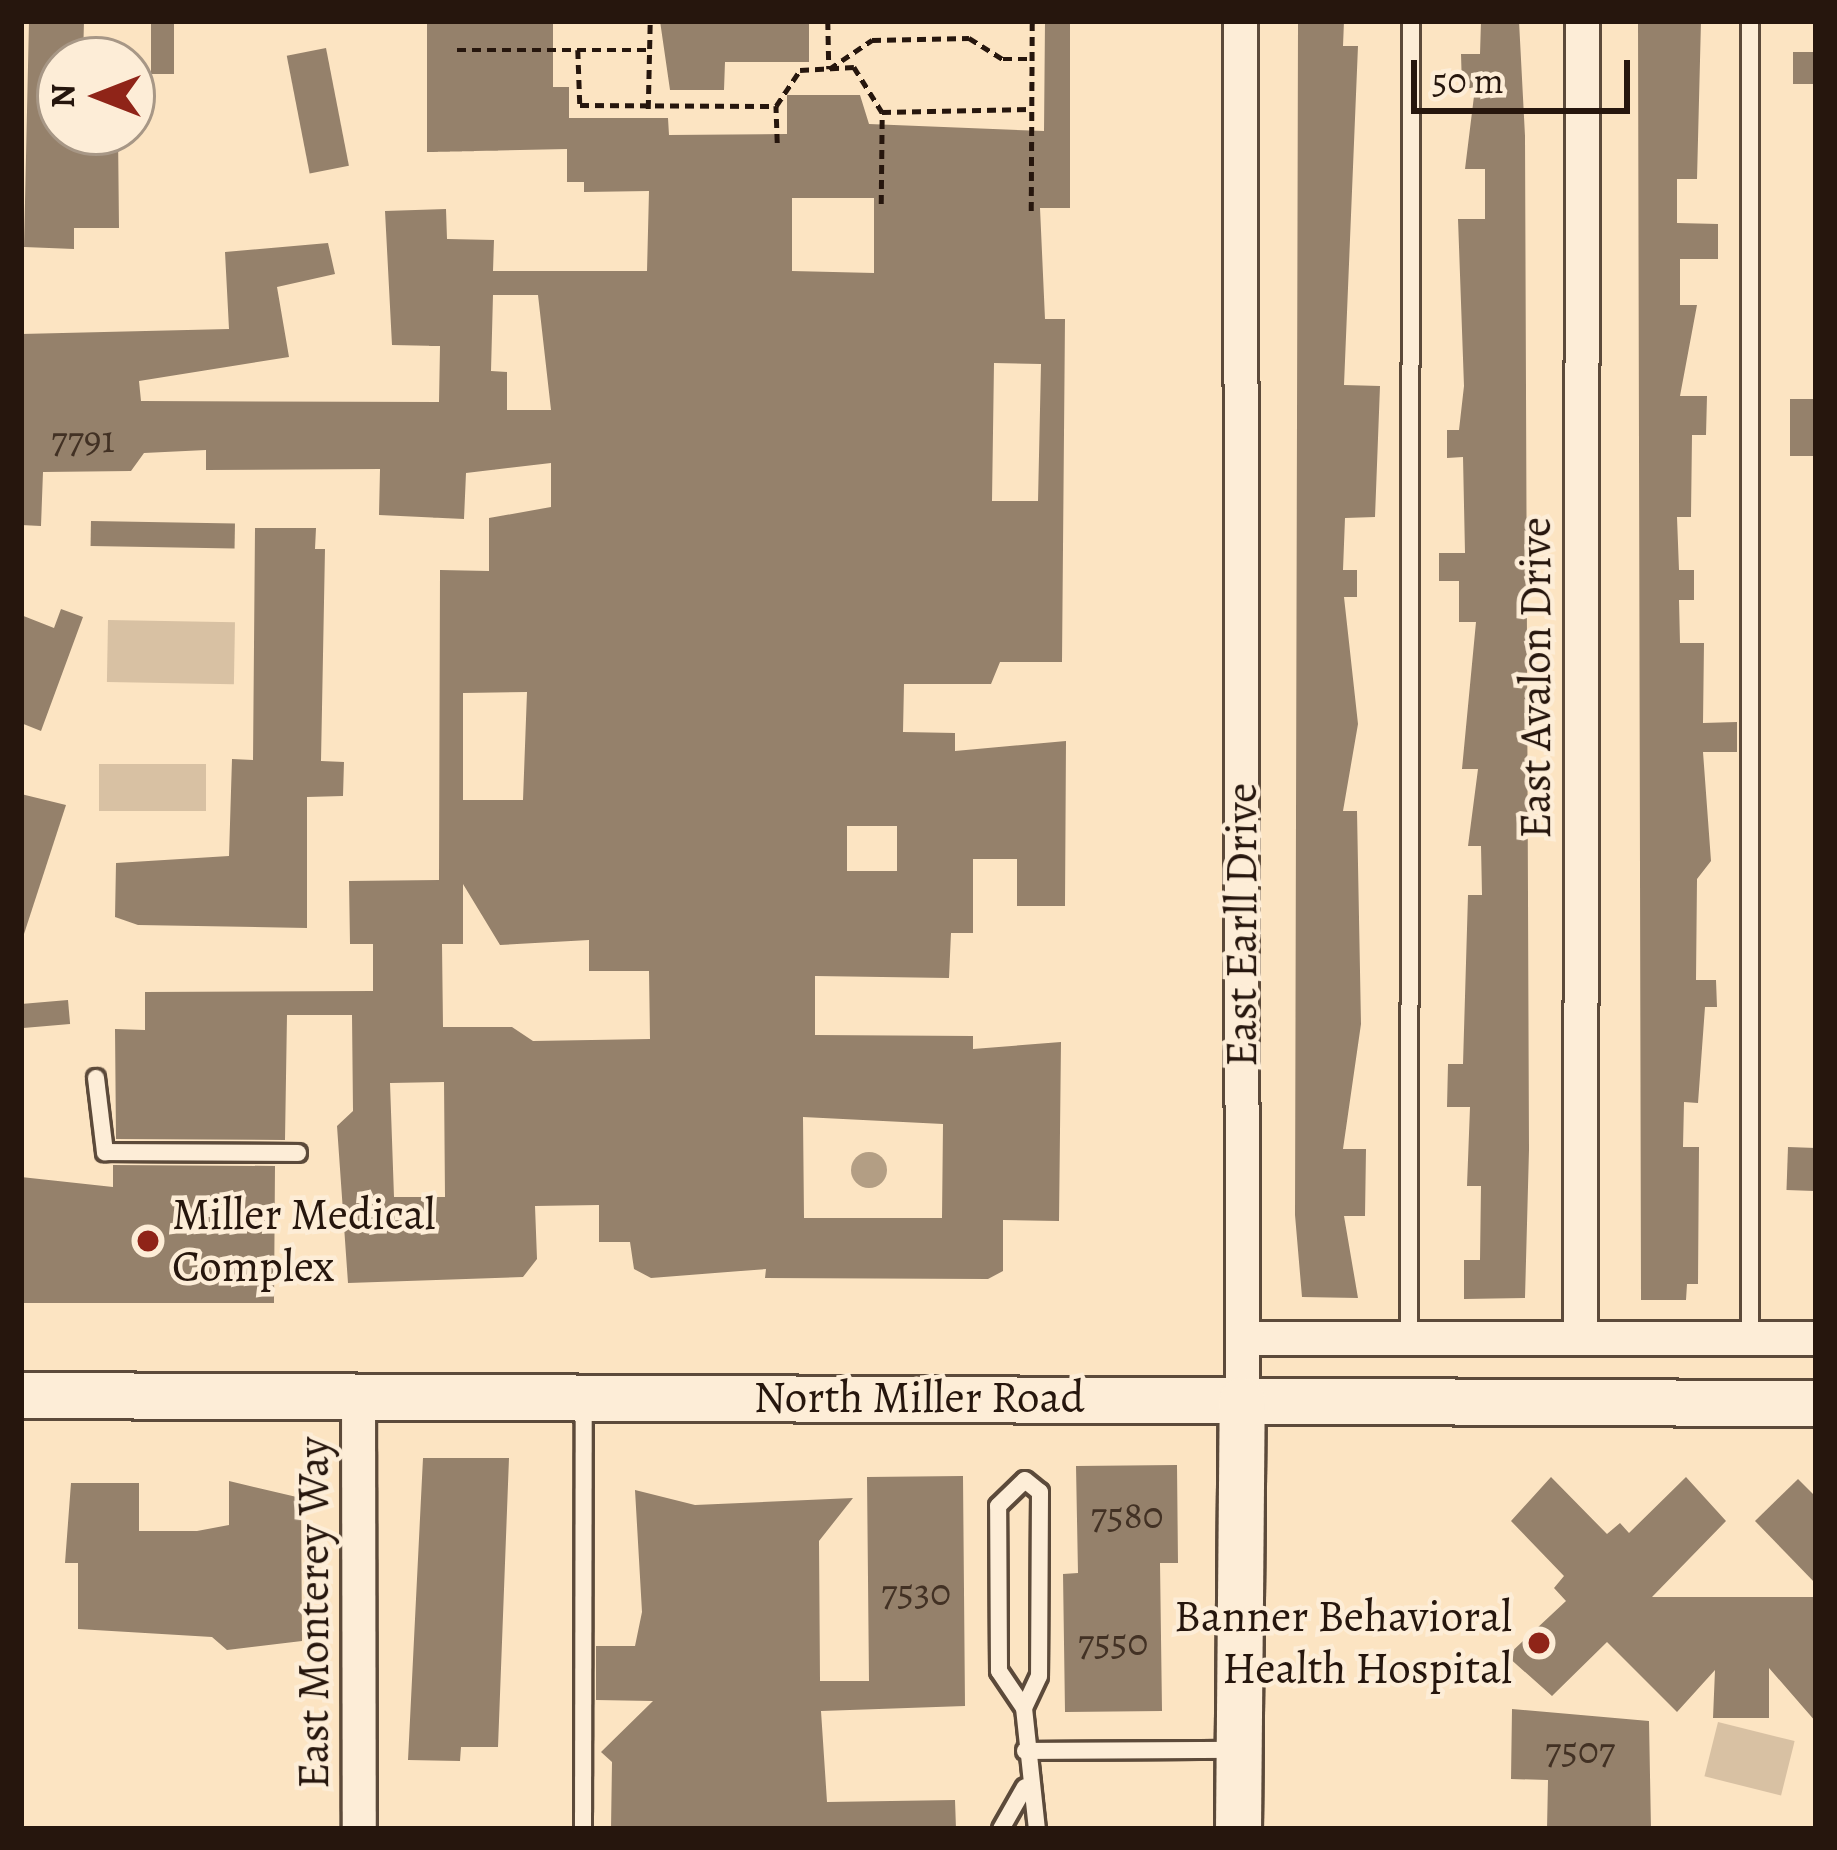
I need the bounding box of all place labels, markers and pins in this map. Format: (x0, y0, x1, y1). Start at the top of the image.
place label: Miller Medical Complex (172, 1188, 435, 1294)
marker: Miller Medical Complex (135, 1228, 161, 1254)
place label: Banner Behavioral Health Hospital (1174, 1590, 1512, 1696)
marker: Banner Behavioral Health Hospital (1523, 1627, 1555, 1659)

